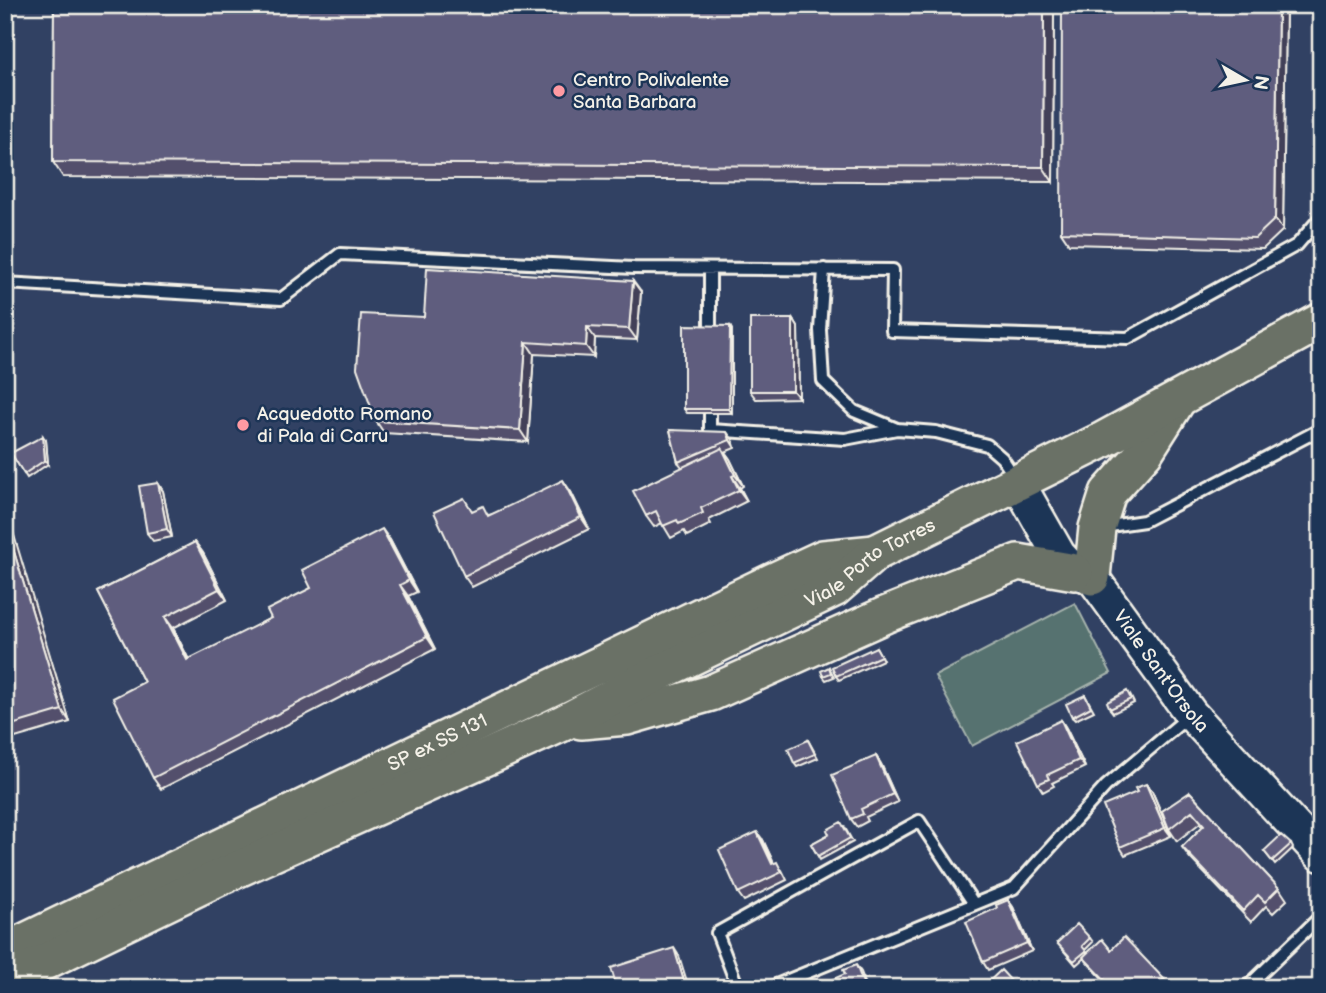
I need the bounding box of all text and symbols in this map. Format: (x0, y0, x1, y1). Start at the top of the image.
north arrow (1210, 46, 1280, 116)
place label: Centro Polivalente Santa Barbara (573, 69, 729, 114)
text: N (1248, 74, 1273, 91)
marker: Centro Polivalente Santa Barbara (551, 83, 567, 99)
place label: Acquedotto Romano di Pala di Carru (257, 403, 432, 448)
marker: Acquedotto Romano di Pala di Carru (235, 417, 251, 433)
street label: Viale Porto Torres (801, 513, 939, 613)
street label: Viale Sant'Orsola (1108, 606, 1214, 737)
street label: SP ex SS 131 (384, 709, 491, 776)

